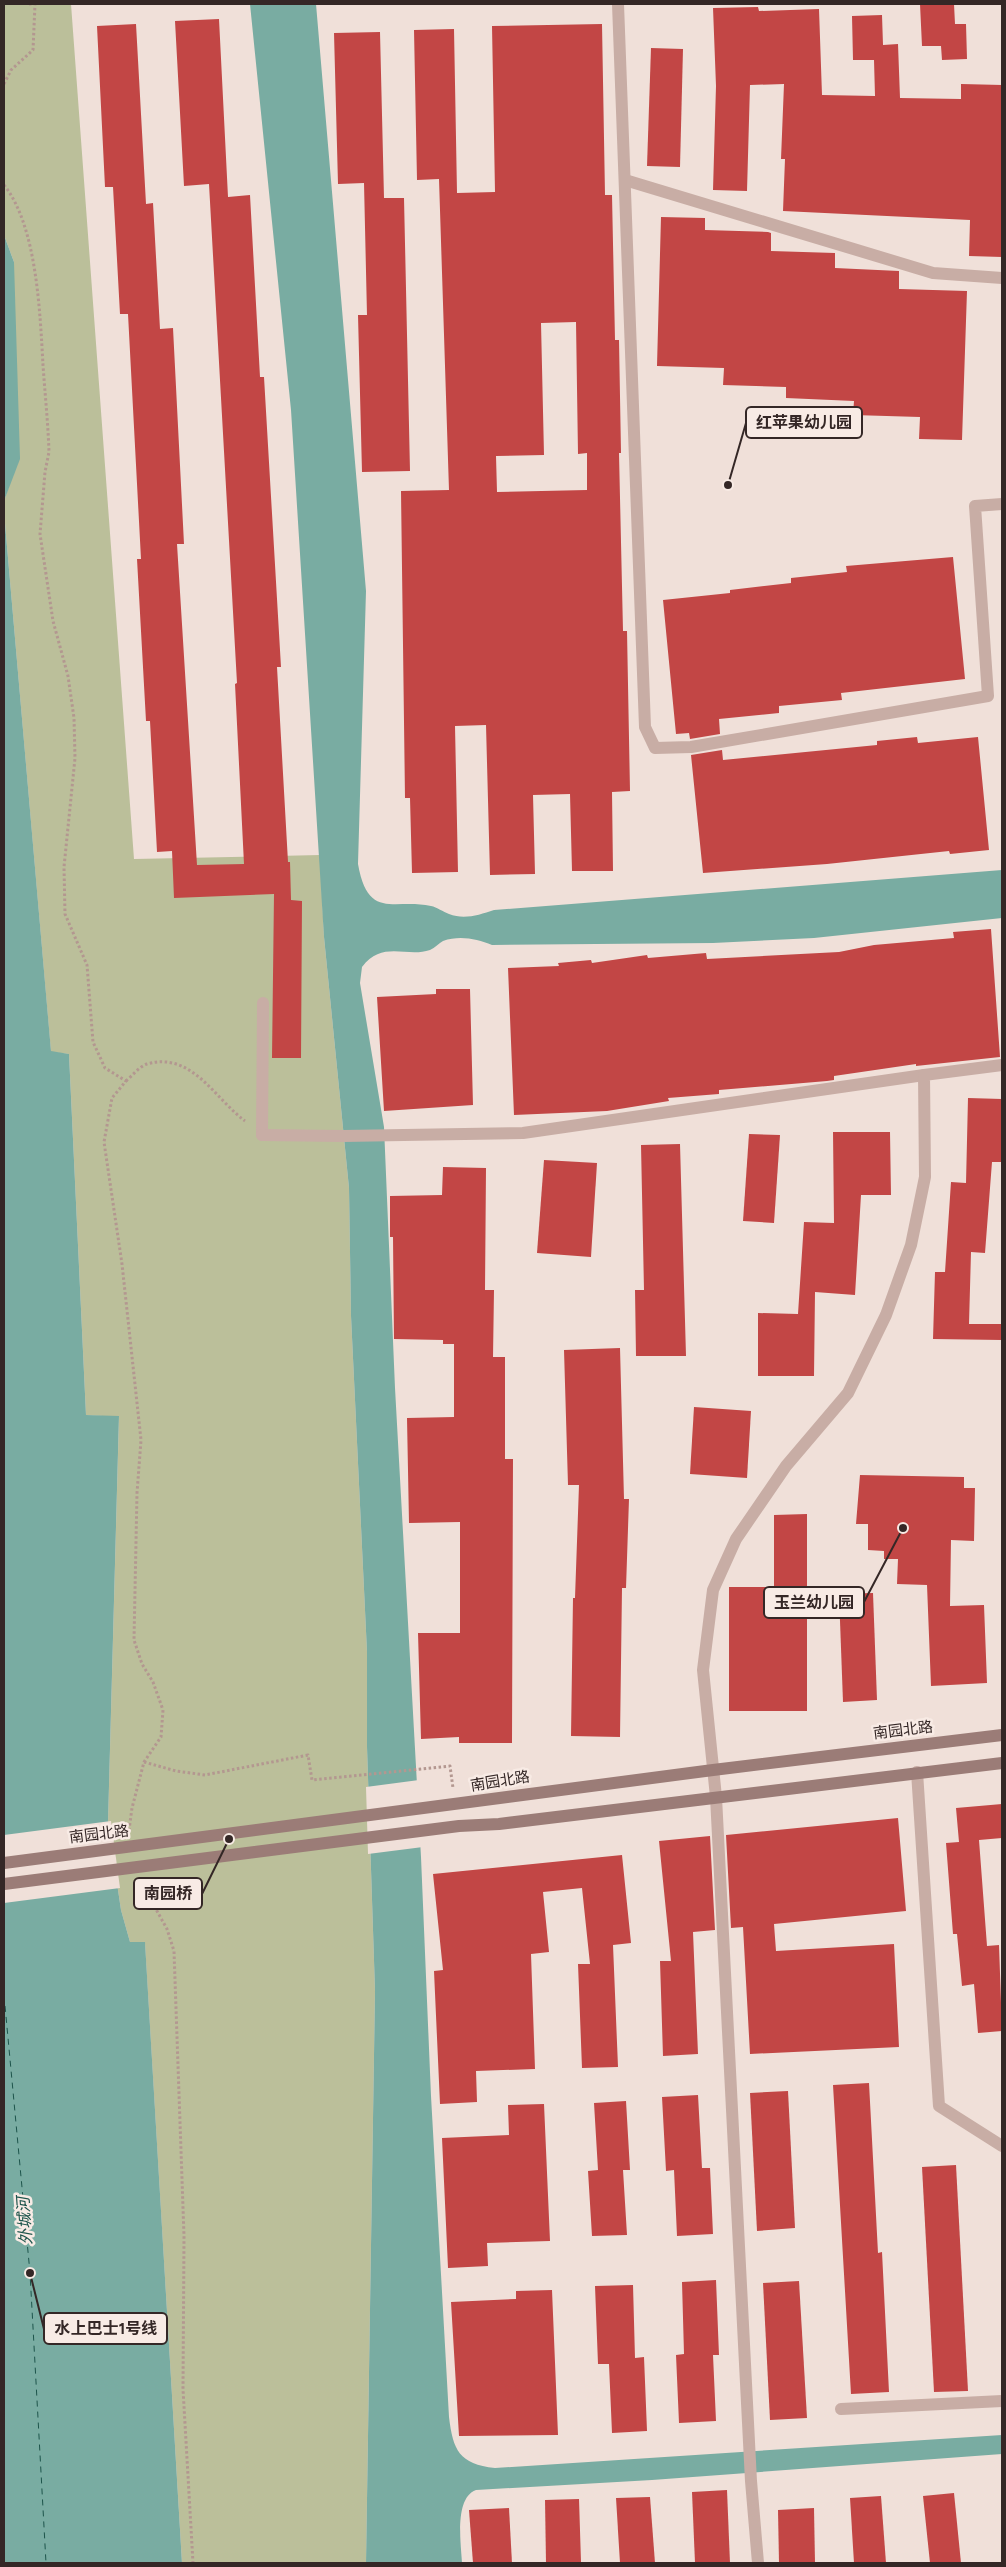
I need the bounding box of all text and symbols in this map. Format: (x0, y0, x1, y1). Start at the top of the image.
callout: 红苹果幼儿园 (746, 407, 862, 438)
text: 红苹果幼儿园 (756, 413, 852, 432)
callout: 玉兰幼儿园 (764, 1587, 864, 1618)
text: 玉兰幼儿园 (774, 1593, 854, 1612)
street label: 南园北路 (872, 1717, 934, 1743)
street label: 南园北路 (469, 1767, 531, 1795)
street label: 南园北路 (68, 1821, 130, 1847)
callout: 南园桥 (134, 1878, 202, 1909)
text: 南园桥 (144, 1884, 193, 1903)
water label: 外城河 (13, 2193, 36, 2246)
callout: 水上巴士1号线 (44, 2313, 167, 2344)
text: 水上巴士1号线 (55, 2319, 157, 2338)

